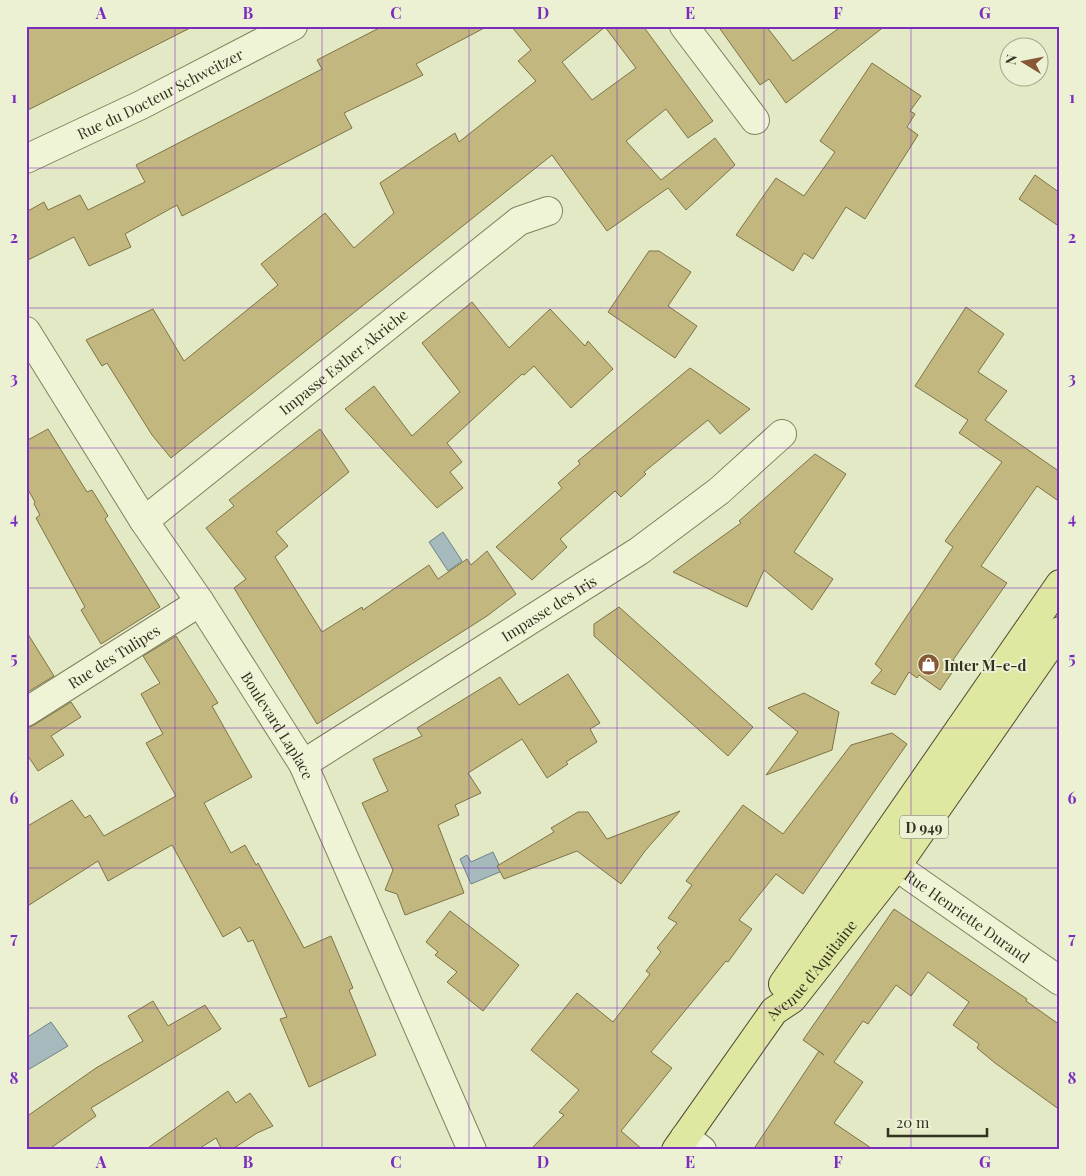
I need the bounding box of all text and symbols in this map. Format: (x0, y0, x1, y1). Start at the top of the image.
text: A (95, 2, 107, 23)
text: B (243, 2, 254, 23)
text: C (390, 2, 402, 23)
text: D (537, 2, 549, 23)
text: E (685, 2, 695, 23)
text: F (833, 2, 843, 23)
text: G (979, 2, 991, 23)
north arrow (998, 38, 1048, 88)
street label: Rue du Docteur Schweitzer (74, 44, 247, 144)
text: N (1000, 53, 1021, 66)
text: 1 (11, 86, 17, 107)
text: 1 (1069, 86, 1075, 107)
text: 2 (10, 226, 18, 247)
text: 2 (1068, 226, 1076, 247)
street label: Impasse Esther Akriche (275, 304, 412, 419)
text: 3 (10, 367, 18, 388)
text: 3 (1068, 367, 1076, 388)
text: 4 (10, 507, 18, 528)
text: 4 (1068, 507, 1076, 528)
street label: Impasse des Iris (497, 571, 600, 646)
street label: Rue des Tulipes (64, 620, 164, 693)
text: 5 (10, 647, 18, 668)
text: 5 (1068, 647, 1076, 668)
shop icon: Inter M-e-d (916, 653, 940, 677)
place label: Inter M-e-d (944, 655, 1026, 675)
street label: Boulevard Laplace (237, 668, 318, 782)
text: 6 (10, 787, 19, 808)
text: 6 (1068, 787, 1077, 808)
road number: D 949 (900, 816, 948, 839)
street label: Rue Henriette Durand (900, 865, 1034, 967)
street label: Avenue d'Aquitaine (760, 915, 861, 1025)
text: 7 (10, 927, 18, 948)
text: 7 (1068, 927, 1076, 948)
text: 8 (10, 1067, 19, 1088)
text: 8 (1068, 1067, 1077, 1088)
scale bar (888, 1106, 987, 1138)
text: 20 m (896, 1112, 930, 1132)
text: A (95, 1151, 107, 1172)
text: B (243, 1151, 254, 1172)
text: C (390, 1151, 402, 1172)
text: D (537, 1151, 549, 1172)
text: E (685, 1151, 695, 1172)
text: F (833, 1151, 843, 1172)
text: G (979, 1151, 991, 1172)

